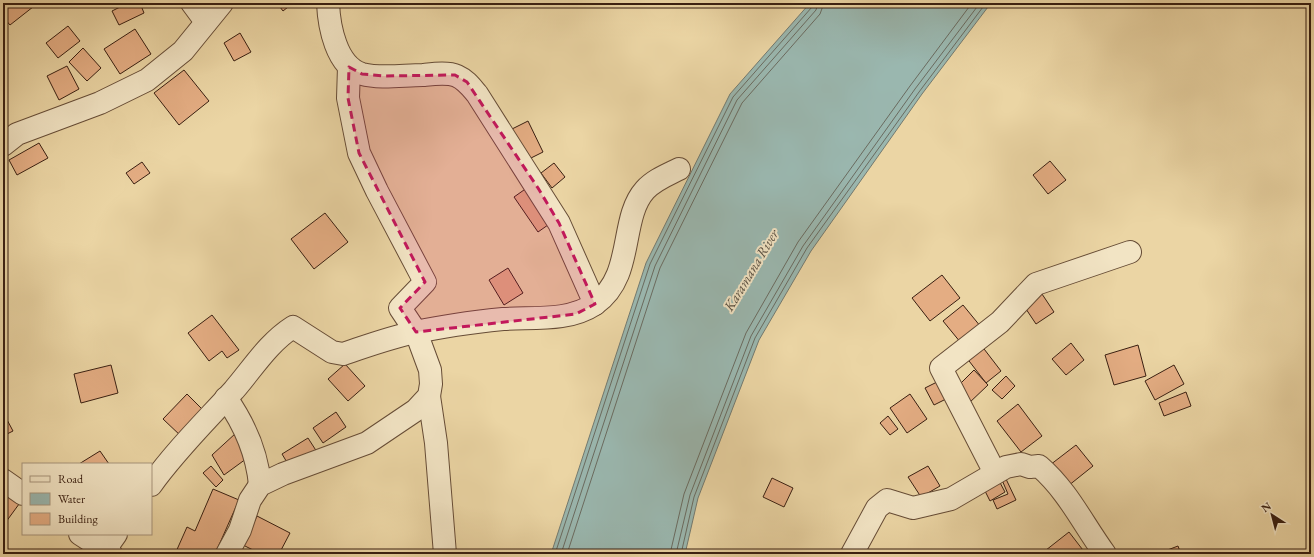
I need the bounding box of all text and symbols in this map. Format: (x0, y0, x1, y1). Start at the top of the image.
water label: Karamana River (719, 225, 783, 315)
legend (22, 463, 152, 535)
text: Road (58, 471, 84, 487)
text: Water (58, 491, 85, 507)
north arrow (1252, 495, 1292, 535)
text: N (1258, 499, 1274, 515)
text: Building (58, 511, 99, 527)

